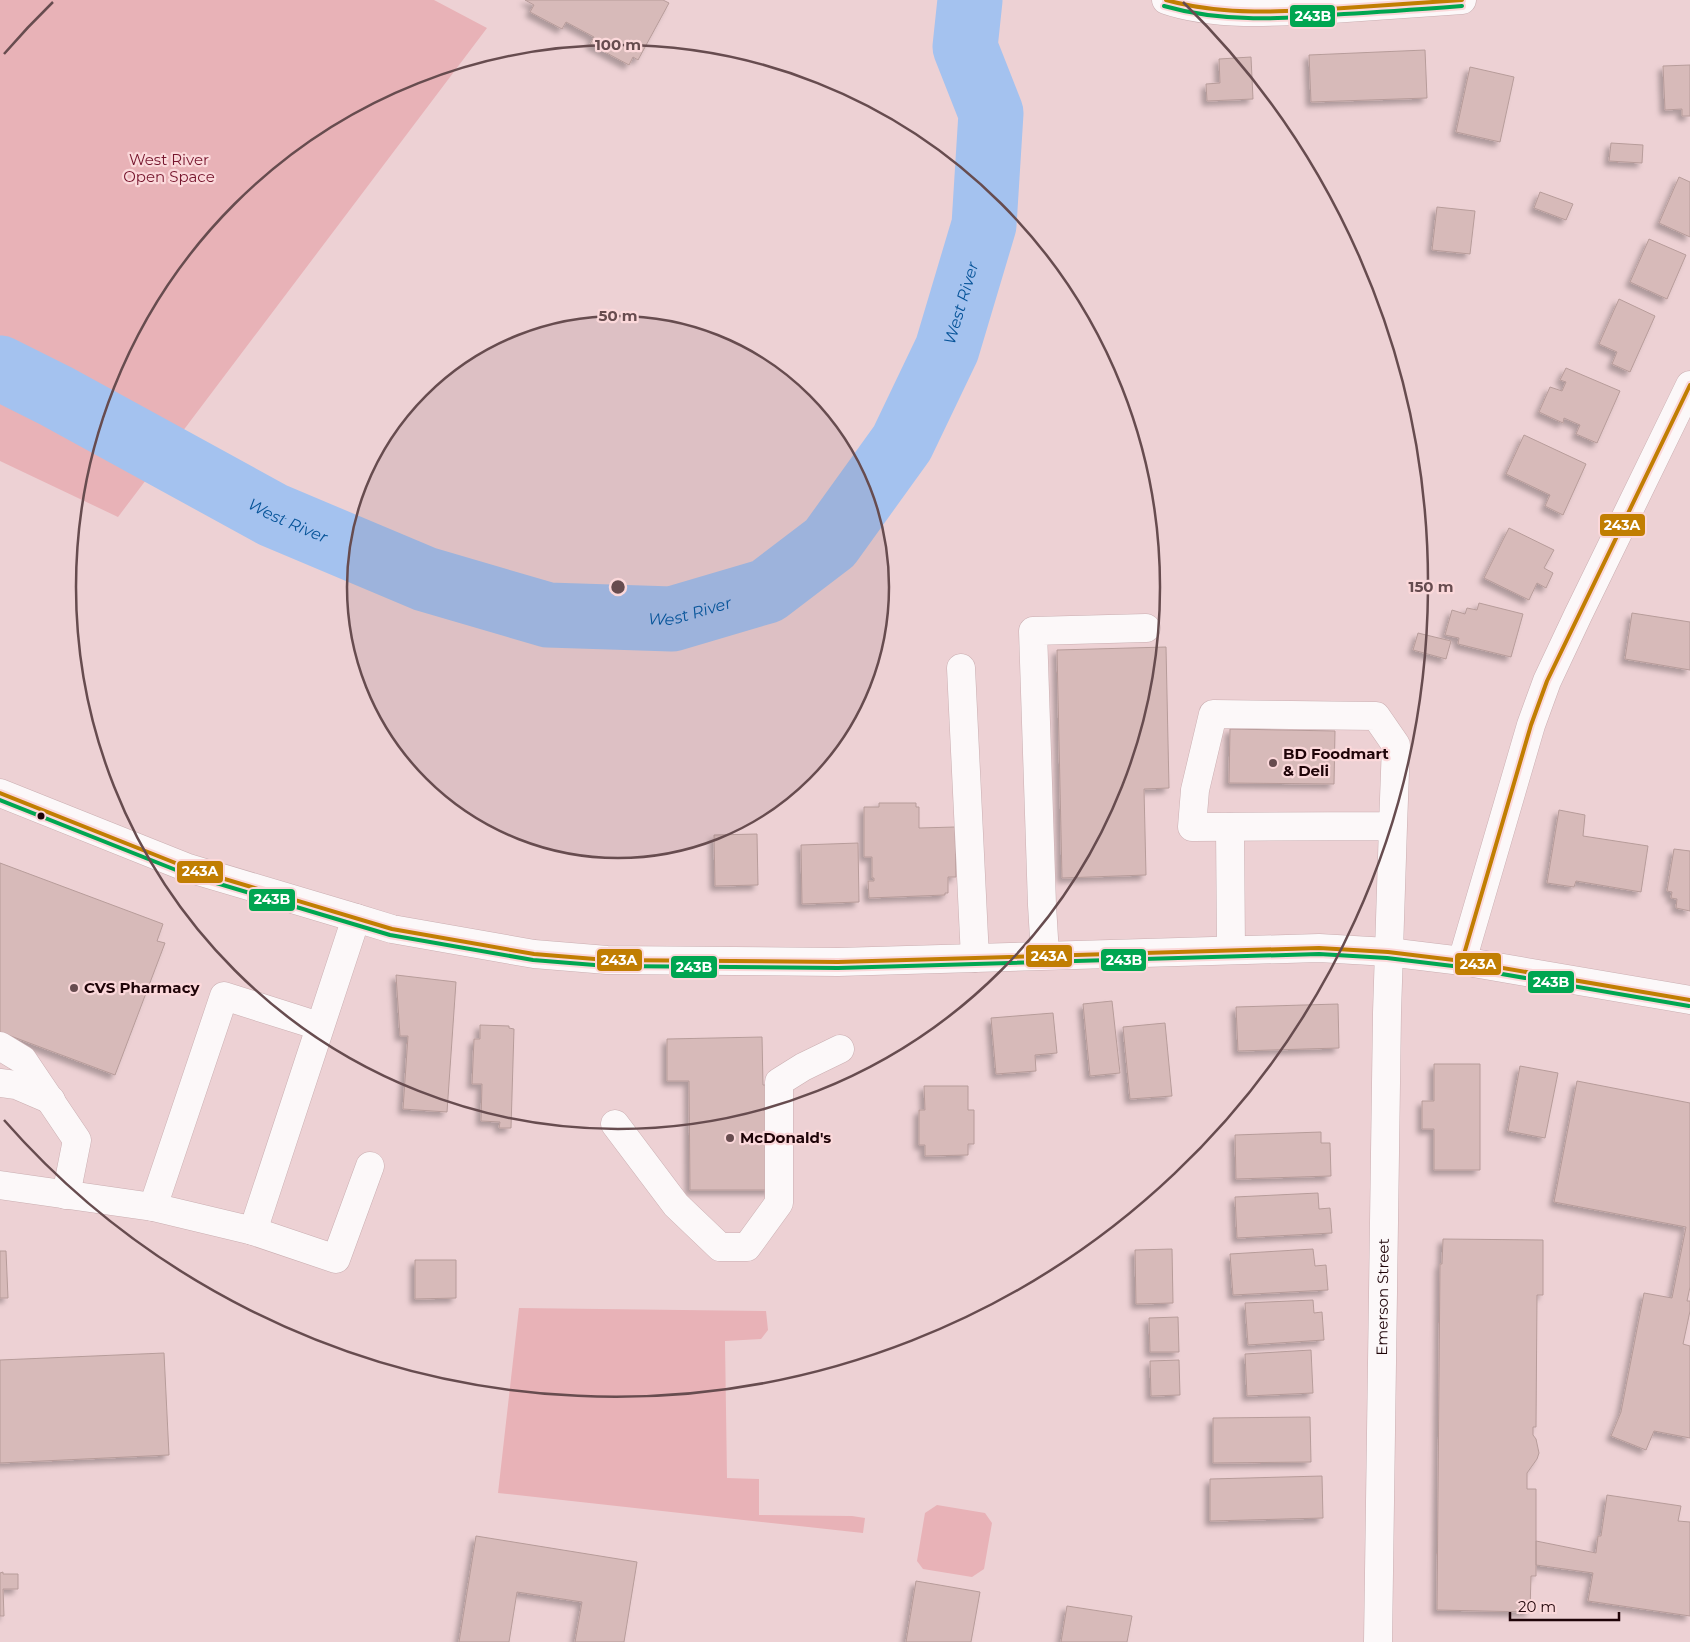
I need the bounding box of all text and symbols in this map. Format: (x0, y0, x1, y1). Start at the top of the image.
line badge: 243B (1289, 4, 1336, 28)
text: 243B (1295, 7, 1332, 25)
text: 100 m (595, 35, 641, 54)
park label: West River Open Space (123, 150, 215, 186)
water label: West River (940, 259, 983, 347)
text: 50 m (598, 306, 638, 325)
water label: West River (245, 494, 331, 547)
line badge: 243A (1599, 513, 1646, 537)
text: 243A (1604, 516, 1641, 534)
text: 150 m (1409, 577, 1453, 596)
centre of rings (609, 578, 627, 596)
water label: West River (648, 593, 734, 629)
place label: BD Foodmart & Deli (1283, 744, 1389, 780)
marker: BD Foodmart & Deli (1267, 757, 1279, 769)
unlabelled marker (36, 811, 46, 821)
line badge: 243A (176, 860, 224, 884)
text: 243A (182, 862, 219, 880)
line badge: 243B (248, 888, 296, 912)
text: 243B (254, 890, 291, 908)
line badge: 243A (1025, 944, 1073, 968)
text: 243A (1031, 947, 1068, 965)
line badge: 243A (596, 948, 643, 972)
line badge: 243B (1100, 948, 1147, 972)
text: 243A (601, 951, 638, 969)
text: 243B (1106, 951, 1143, 969)
line badge: 243A (1454, 952, 1502, 976)
line badge: 243B (670, 955, 718, 979)
text: 243A (1460, 955, 1497, 973)
text: 243B (676, 958, 713, 976)
line badge: 243B (1527, 970, 1575, 994)
text: 243B (1533, 973, 1570, 991)
place label: CVS Pharmacy (84, 978, 201, 997)
marker: CVS Pharmacy (68, 982, 80, 994)
place label: McDonald's (740, 1128, 831, 1147)
marker: McDonald's (724, 1132, 736, 1144)
street label: Emerson Street (1372, 1238, 1393, 1356)
scale bar (1510, 1590, 1619, 1622)
text: 20 m (1518, 1597, 1556, 1616)

